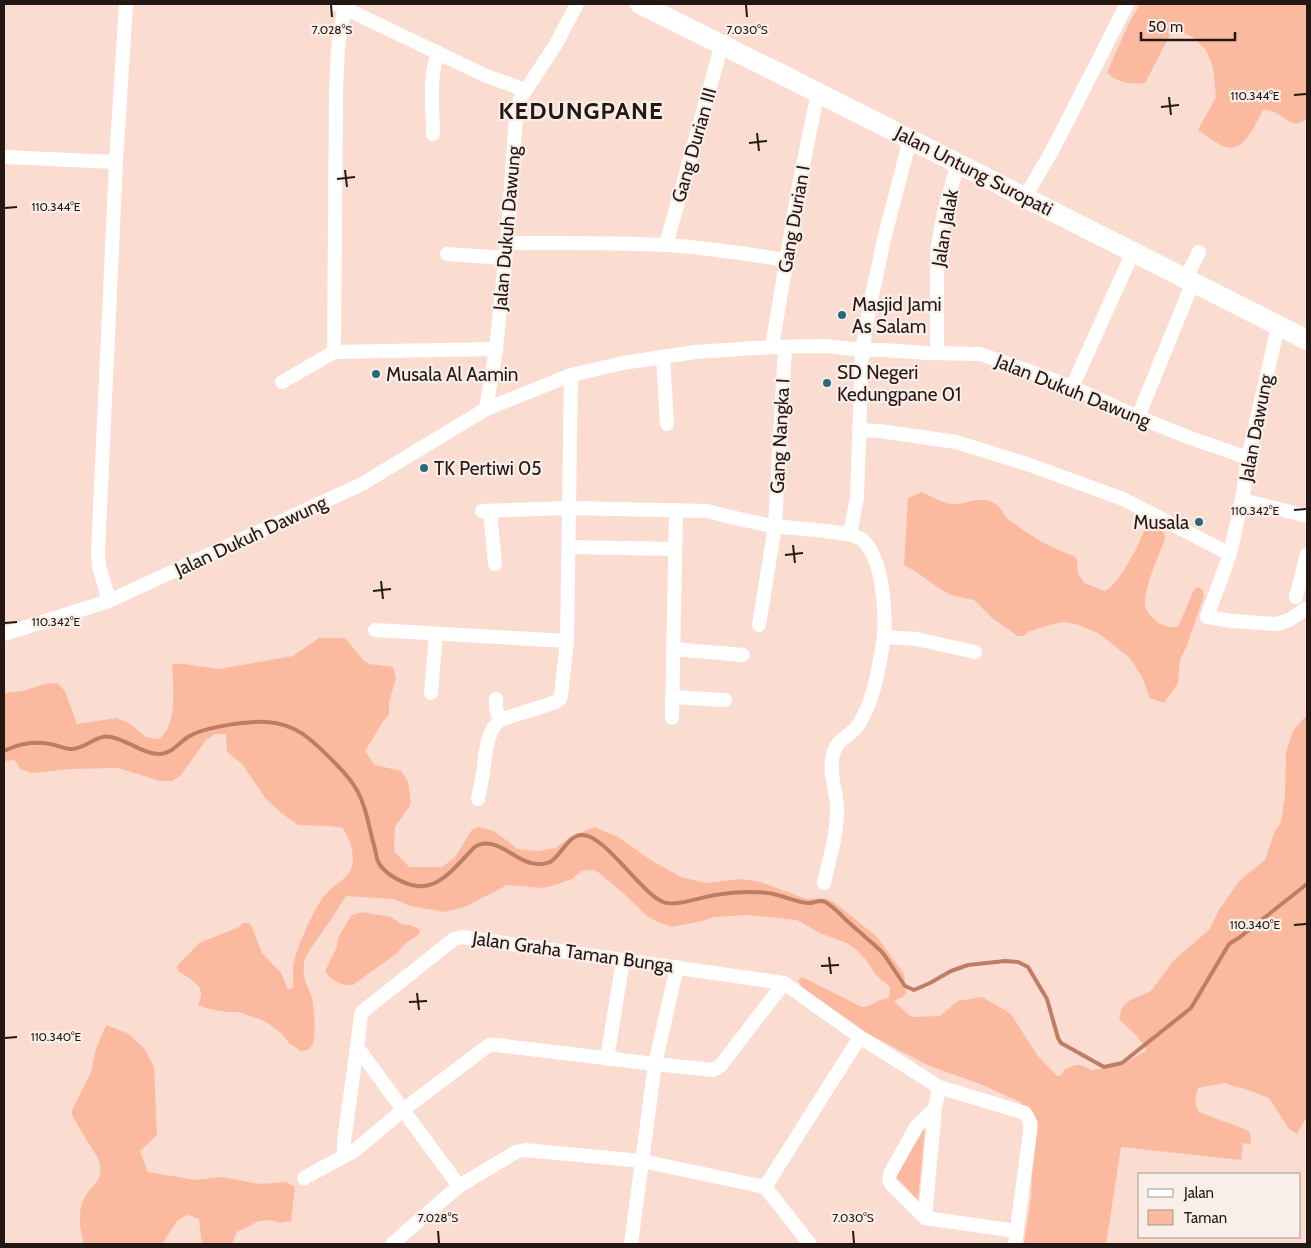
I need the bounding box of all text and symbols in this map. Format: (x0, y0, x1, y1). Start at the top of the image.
scale bar (1141, 10, 1235, 42)
text: 50 m (1148, 18, 1183, 36)
text: 7.028°S (312, 22, 352, 37)
text: 7.030°S (726, 22, 768, 37)
street label: Gang Durian III (667, 85, 721, 205)
text: 110.344°E (1231, 88, 1280, 103)
district label: KEDUNGPANE (498, 96, 664, 125)
street label: Jalan Untung Suropati (890, 121, 1057, 221)
street label: Jalan Dukuh Dawung (488, 144, 526, 312)
street label: Gang Durian I (773, 163, 815, 275)
street label: Jalan Jalak (927, 187, 963, 269)
text: 110.344°E (32, 199, 81, 214)
place label: Masjid Jami As Salam (852, 293, 942, 338)
marker: Masjid Jami As Salam (836, 309, 848, 321)
street label: Jalan Dukuh Dawung (991, 349, 1154, 433)
place label: SD Negeri Kedungpane 01 (837, 361, 961, 406)
place label: Musala Al Aamin (386, 363, 519, 386)
marker: Musala Al Aamin (370, 368, 382, 380)
street label: Jalan Dawung (1234, 372, 1278, 484)
marker: SD Negeri Kedungpane 01 (821, 377, 833, 389)
street label: Gang Nangka I (765, 378, 795, 494)
place label: TK Pertiwi 05 (434, 457, 542, 480)
marker: TK Pertiwi 05 (418, 462, 430, 474)
street label: Jalan Dukuh Dawung (170, 490, 331, 582)
text: 110.342°E (1231, 503, 1280, 518)
place label: Musala (1133, 511, 1189, 534)
marker: Musala (1193, 516, 1205, 528)
text: 110.342°E (32, 614, 81, 629)
text: 110.340°E (1230, 917, 1281, 932)
street label: Jalan Graha Taman Bunga (470, 926, 675, 978)
text: 110.340°E (31, 1029, 82, 1044)
legend (1138, 1173, 1301, 1238)
text: Jalan (1183, 1184, 1214, 1202)
text: Taman (1184, 1209, 1227, 1227)
text: 7.028°S (418, 1210, 458, 1225)
text: 7.030°S (832, 1210, 874, 1225)

